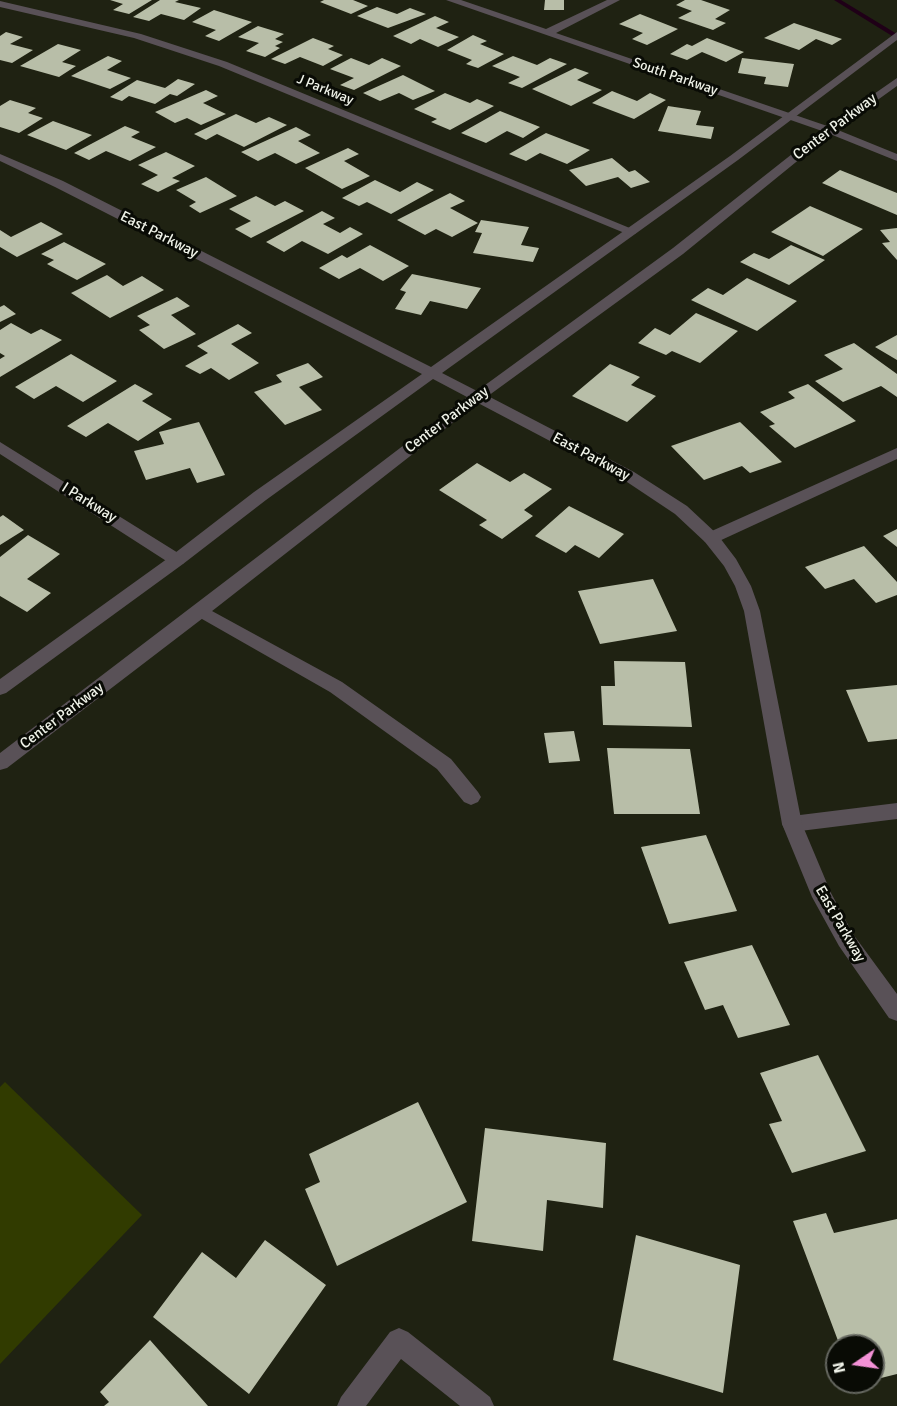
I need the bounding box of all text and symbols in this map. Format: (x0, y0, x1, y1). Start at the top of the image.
street label: South Parkway (630, 55, 720, 99)
street label: J Parkway (294, 71, 356, 109)
street label: Center Parkway (790, 90, 880, 164)
street label: East Parkway (117, 208, 201, 262)
street label: Center Parkway (402, 383, 492, 457)
street label: East Parkway (549, 429, 633, 485)
street label: I Parkway (58, 479, 120, 527)
street label: Center Parkway (17, 679, 107, 753)
street label: East Parkway (811, 883, 869, 965)
north arrow (825, 1334, 885, 1394)
text: N (828, 1360, 850, 1375)

